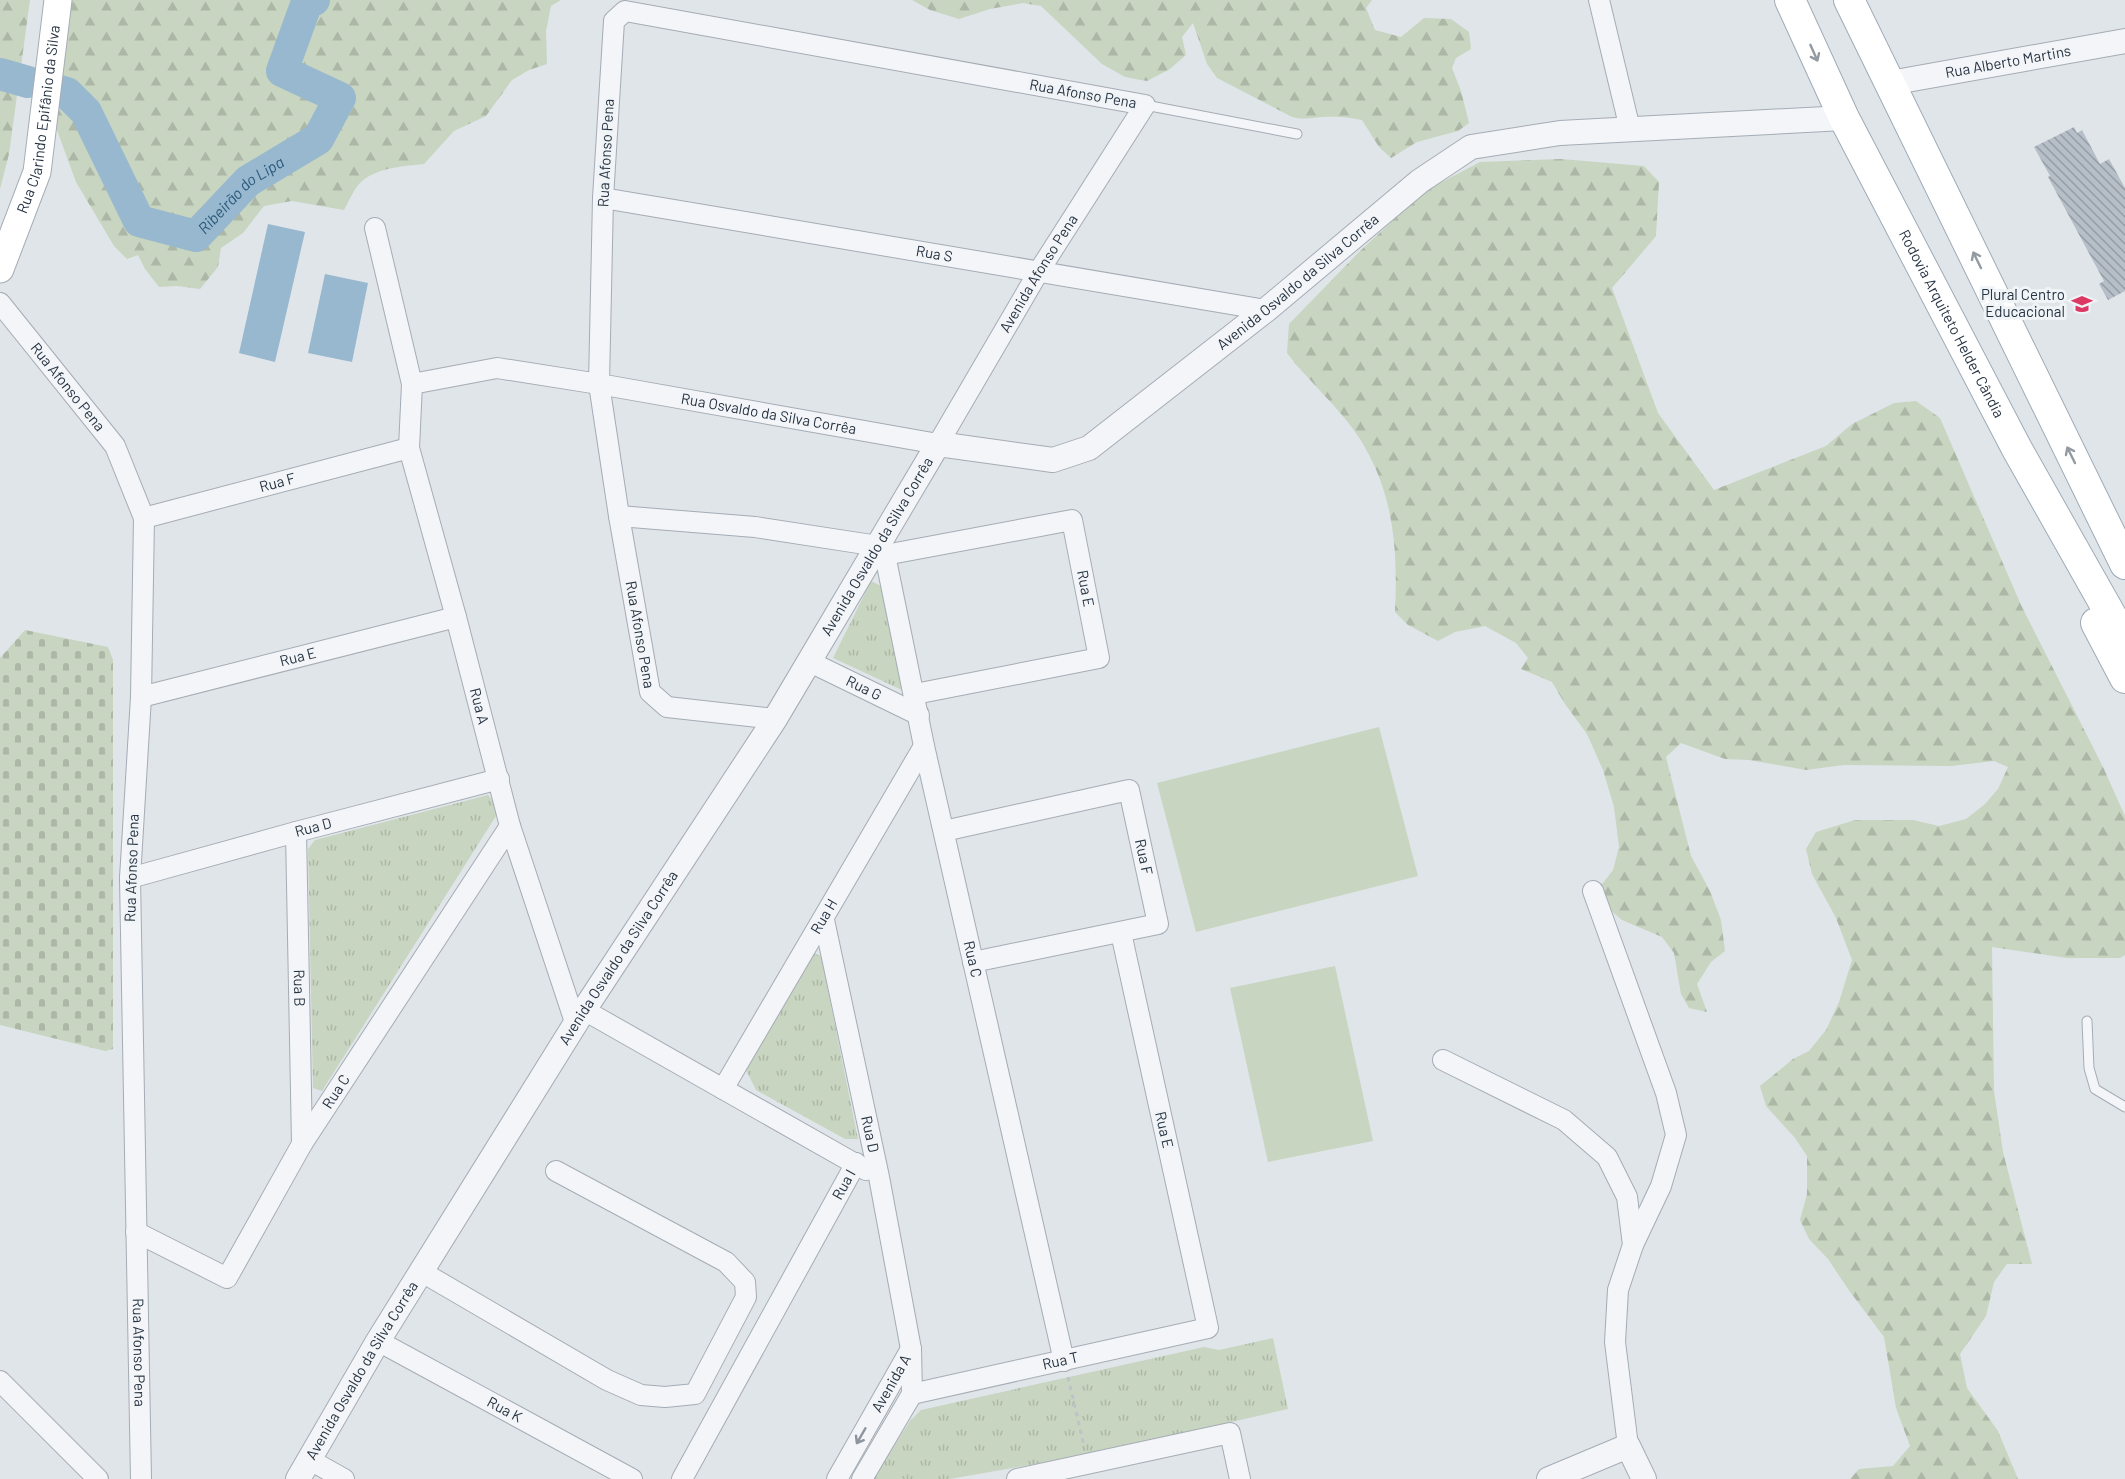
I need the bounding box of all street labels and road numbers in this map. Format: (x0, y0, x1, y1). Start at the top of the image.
street label: Rua Clarindo Epifânio da Silva (12, 24, 63, 216)
street label: Rua Alberto Martins (1944, 41, 2072, 81)
street label: Rua Afonso Pena (1028, 75, 1138, 111)
street label: Rua Afonso Pena (593, 98, 617, 208)
street label: Avenida Osvaldo da Silva Corrêa (1213, 210, 1382, 353)
street label: Avenida Afonso Pena (995, 211, 1081, 335)
street label: Rodovia Arquiteto Helder Cândia (1896, 226, 2009, 420)
street label: Rua S (915, 241, 954, 265)
street label: Rua Afonso Pena (27, 339, 110, 434)
street label: Rua Osvaldo da Silva Corrêa (680, 389, 858, 437)
street label: Avenida Osvaldo da Silva Corrêa (817, 454, 936, 638)
street label: Rua F (257, 468, 298, 495)
street label: Rua E (1074, 568, 1099, 608)
street label: Rua Afonso Pena (623, 579, 659, 690)
street label: Rua E (278, 643, 318, 669)
street label: Rua G (844, 671, 885, 703)
street label: Rua A (467, 686, 493, 726)
street label: Rua Afonso Pena (120, 813, 142, 922)
street label: Rua D (293, 813, 333, 840)
street label: Rua F (1132, 837, 1157, 877)
street label: Avenida Osvaldo da Silva Corrêa (555, 867, 681, 1048)
street label: Rua H (806, 895, 841, 937)
street label: Rua C (961, 939, 986, 979)
street label: Rua B (291, 969, 309, 1007)
street label: Rua C (318, 1071, 353, 1112)
street label: Rua E (1152, 1110, 1178, 1150)
street label: Rua D (858, 1114, 884, 1154)
street label: Rua I (828, 1166, 859, 1202)
street label: Avenida Osvaldo da Silva Corrêa (301, 1277, 421, 1462)
street label: Rua Afonso Pena (130, 1298, 150, 1407)
street label: Rua T (1040, 1347, 1080, 1373)
street label: Avenida A (867, 1351, 914, 1415)
street label: Rua K (484, 1392, 526, 1426)

